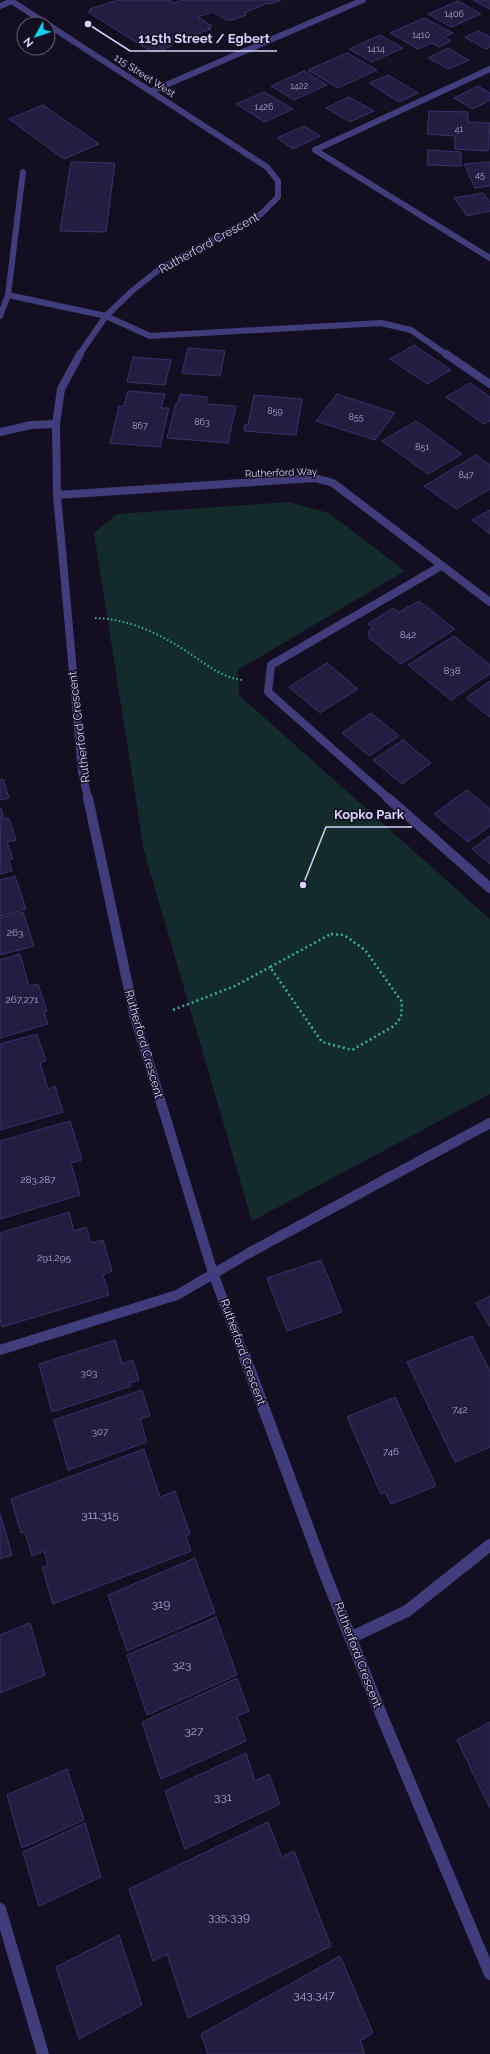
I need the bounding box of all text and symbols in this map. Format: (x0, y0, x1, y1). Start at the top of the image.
house number: 1406 (444, 9, 464, 19)
north arrow (16, 16, 56, 56)
callout: 115th Street / Egbert (130, 26, 277, 51)
house number: 1410 (412, 30, 431, 40)
text: 115th Street / Egbert (138, 31, 270, 46)
text: N (21, 35, 36, 50)
house number: 1414 (367, 44, 385, 54)
street label: 115 Street West (112, 52, 178, 100)
house number: 1422 (290, 81, 308, 91)
house number: 1426 (255, 102, 274, 112)
house number: 41 (455, 124, 464, 134)
house number: 45 (475, 170, 485, 180)
street label: Rutherford Crescent (157, 210, 261, 276)
house number: 859 (267, 406, 283, 416)
house number: 855 (348, 412, 364, 422)
house number: 863 (194, 417, 210, 427)
house number: 867 (132, 421, 148, 431)
house number: 851 (415, 442, 429, 452)
street label: Rutherford Way (245, 466, 318, 479)
house number: 847 (458, 470, 474, 480)
house number: 842 (400, 629, 416, 640)
house number: 838 (443, 665, 461, 676)
street label: Rutherford Crescent (65, 670, 93, 784)
callout: Kopko Park (326, 802, 412, 827)
text: Kopko Park (334, 807, 405, 822)
house number: 263 (7, 927, 23, 938)
street label: Rutherford Crescent (122, 988, 166, 1100)
house number: 267,271 (5, 994, 39, 1005)
house number: 283,287 (20, 1174, 56, 1185)
house number: 291,295 (37, 1252, 72, 1263)
street label: Rutherford Crescent (217, 1297, 269, 1407)
house number: 303 (81, 1367, 97, 1378)
house number: 742 (452, 1404, 468, 1415)
house number: 307 (92, 1426, 109, 1437)
house number: 746 (383, 1446, 399, 1457)
house number: 311,315 (81, 1508, 119, 1522)
house number: 319 (152, 1597, 170, 1611)
street label: Rutherford Crescent (331, 1600, 385, 1710)
house number: 323 (172, 1658, 192, 1672)
house number: 327 (184, 1724, 204, 1738)
house number: 331 (214, 1790, 232, 1804)
house number: 335,339 (208, 1910, 250, 1924)
house number: 343,347 (293, 1988, 335, 2002)

